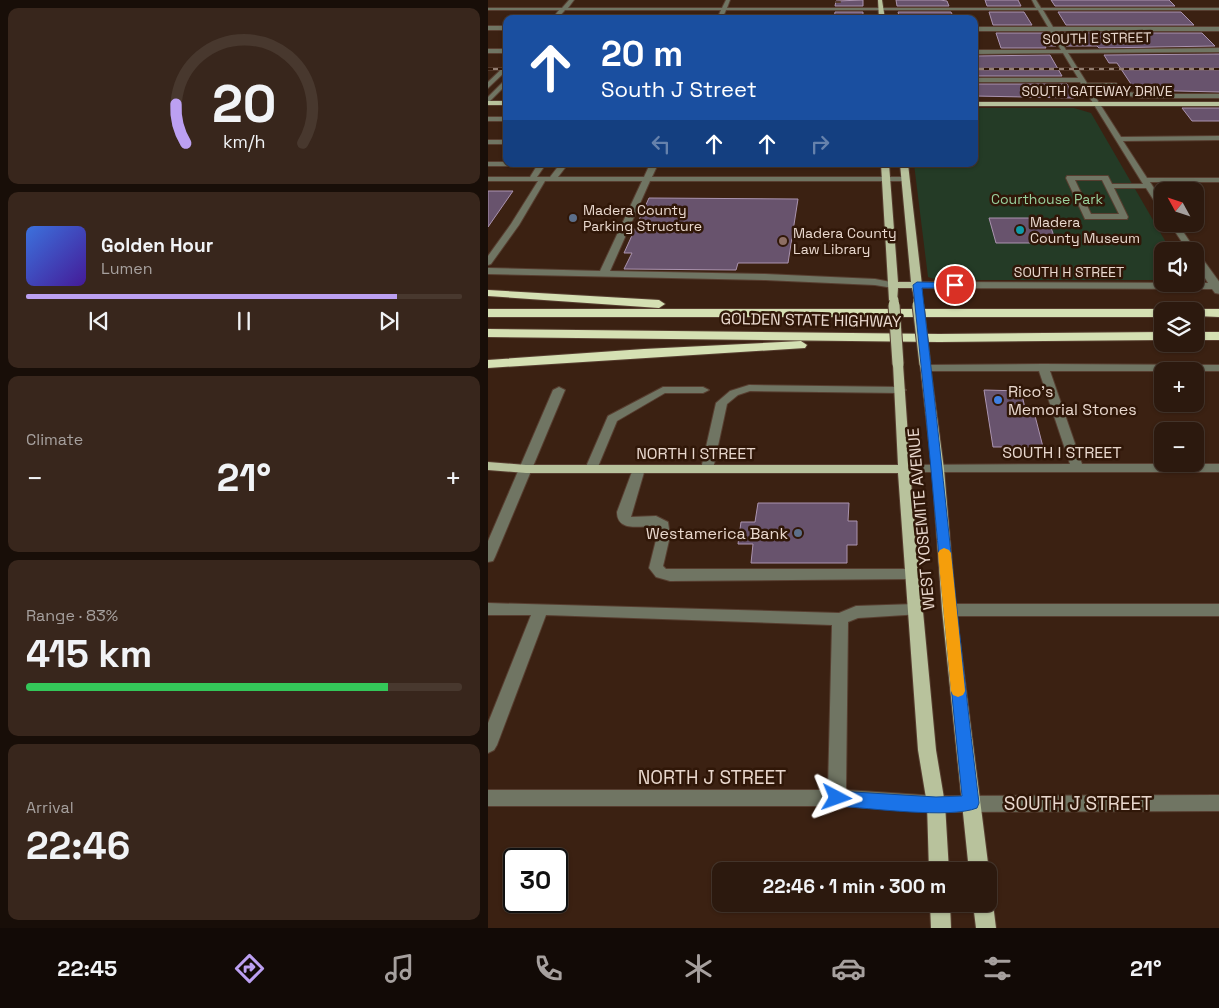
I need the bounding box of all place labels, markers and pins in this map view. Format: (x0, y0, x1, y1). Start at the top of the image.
place label: Madera County Parking Structure (583, 201, 702, 235)
marker: Madera County Parking Structure (567, 212, 579, 224)
place label: Madera County Museum (1030, 213, 1140, 247)
place label: Madera County Law Library (793, 224, 897, 258)
marker: Madera County Museum (1014, 224, 1026, 236)
marker: Madera County Law Library (777, 235, 789, 247)
pin (934, 264, 976, 306)
place label: Rico's Memorial Stones (1008, 381, 1137, 420)
marker: Rico's Memorial Stones (992, 394, 1004, 406)
place label: Westamerica Bank (646, 523, 788, 544)
marker: Westamerica Bank (792, 527, 804, 539)

